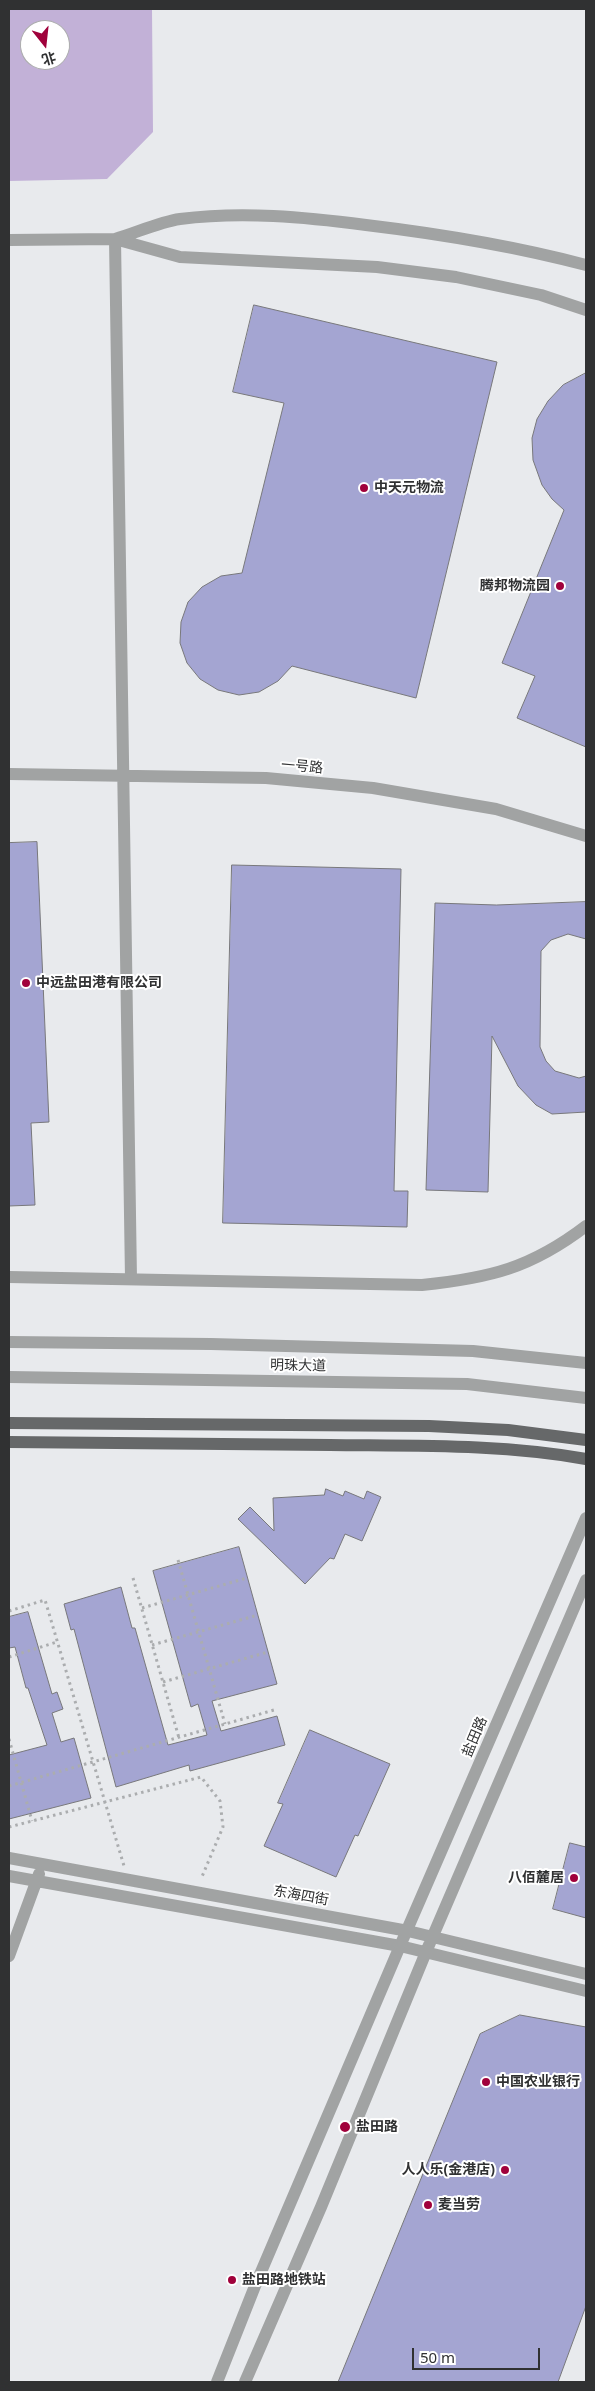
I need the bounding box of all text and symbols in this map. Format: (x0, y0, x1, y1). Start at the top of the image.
north arrow (20, 20, 70, 70)
text: 北 (40, 48, 58, 70)
place label: 中天元物流 (374, 480, 444, 496)
marker: 中天元物流 (358, 482, 370, 494)
place label: 腾邦物流园 (480, 578, 550, 594)
marker: 腾邦物流园 (554, 580, 566, 592)
street label: 一号路 (280, 757, 324, 777)
place label: 中远盐田港有限公司 (36, 975, 162, 991)
marker: 中远盐田港有限公司 (20, 977, 32, 989)
street label: 明珠大道 (270, 1357, 326, 1375)
street label: 盐田路 (459, 1714, 491, 1760)
place label: 八佰麓居 (508, 1870, 564, 1886)
marker: 八佰麓居 (568, 1872, 580, 1884)
street label: 东海四街 (272, 1883, 330, 1909)
place label: 中国农业银行 (496, 2074, 580, 2090)
marker: 中国农业银行 (480, 2076, 492, 2088)
place label: 盐田路 (356, 2119, 398, 2135)
marker: 盐田路 (338, 2120, 352, 2134)
place label: 人人乐(金港店) (402, 2162, 495, 2178)
marker: 人人乐(金港店) (499, 2164, 511, 2176)
place label: 麦当劳 (438, 2197, 480, 2213)
marker: 麦当劳 (422, 2199, 434, 2211)
place label: 盐田路地铁站 (242, 2272, 326, 2288)
marker: 盐田路地铁站 (226, 2274, 238, 2286)
scale bar (415, 2338, 542, 2370)
text: 50 m (420, 2347, 455, 2367)

